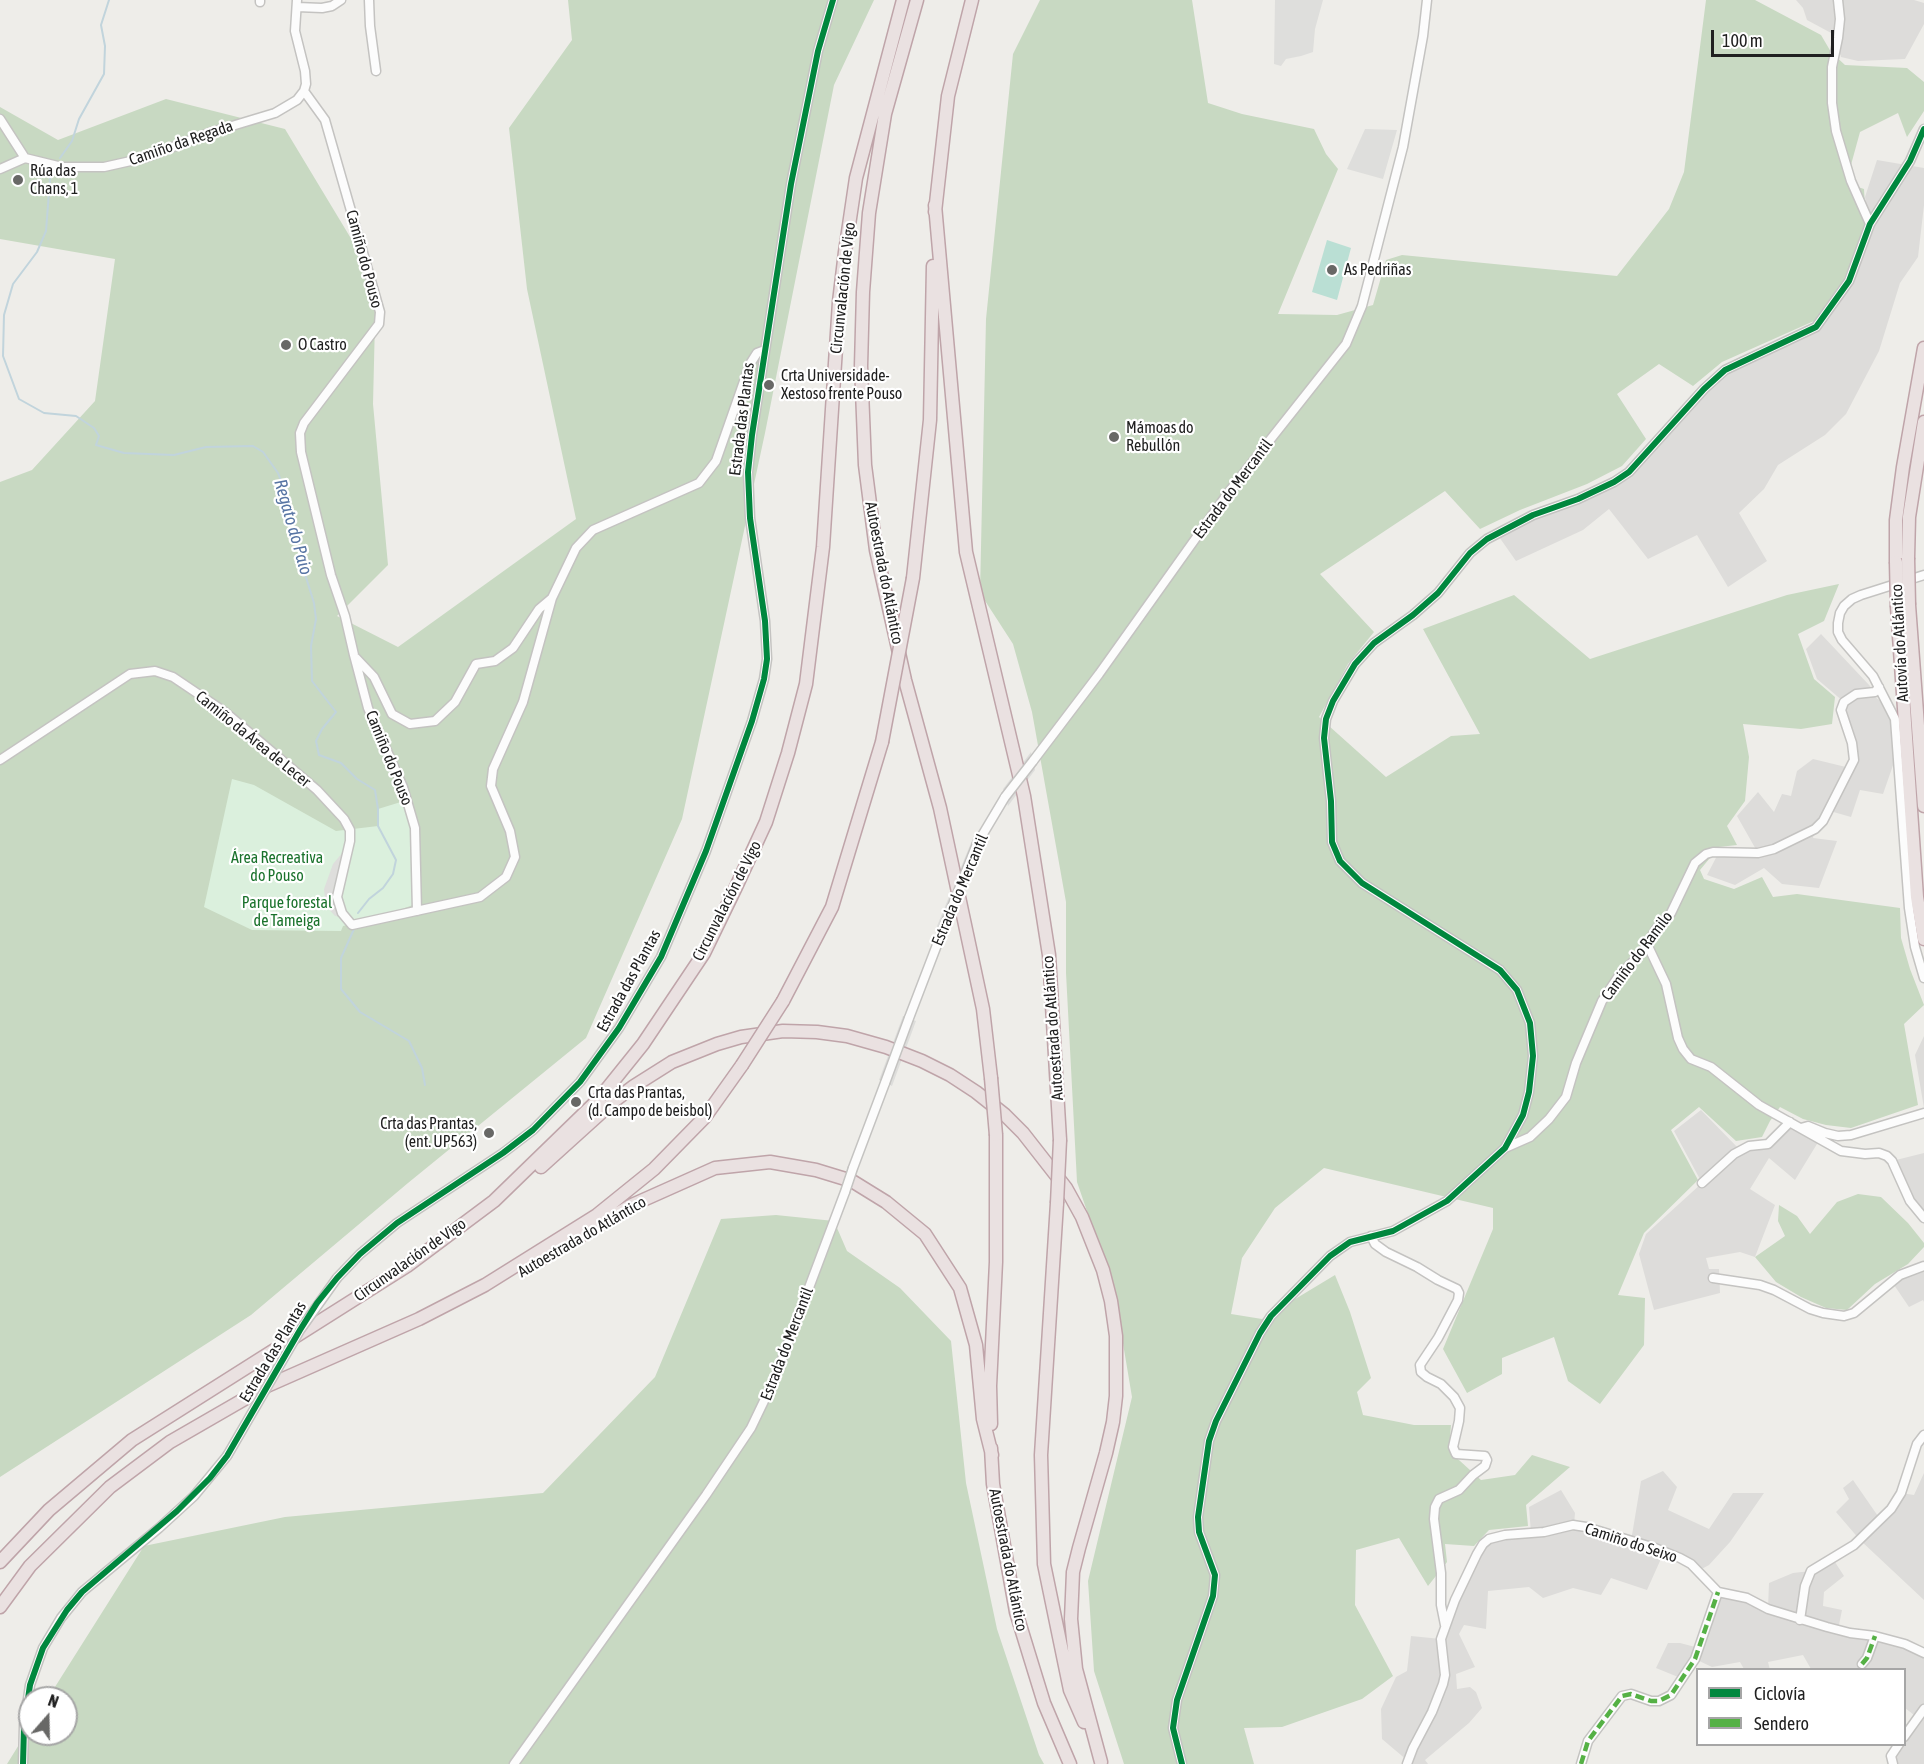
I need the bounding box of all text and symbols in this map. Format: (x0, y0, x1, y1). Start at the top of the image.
scale bar (1714, 18, 1837, 56)
text: 100 m (1722, 30, 1763, 51)
street label: Camiño da Regada (126, 116, 236, 170)
place label: Rúa das Chans, 1 (30, 161, 78, 199)
marker: Rúa das Chans, 1 (11, 173, 25, 187)
street label: Camiño do Pouso (342, 208, 386, 310)
street label: Circunvalación de Vigo (827, 221, 859, 355)
place label: As Pedriñas (1344, 260, 1411, 280)
marker: As Pedriñas (1325, 263, 1339, 277)
place label: O Castro (298, 335, 347, 355)
marker: O Castro (279, 338, 293, 352)
street label: Estrada das Plantas (726, 361, 758, 477)
place label: Crta Universidade- Xestoso frente Pouso (781, 366, 902, 404)
marker: Crta Universidade- Xestoso frente Pouso (762, 378, 776, 392)
place label: Mámoas do Rebullón (1126, 418, 1194, 456)
marker: Mámoas do Rebullón (1107, 430, 1121, 444)
street label: Estrada do Mercantil (1189, 435, 1277, 543)
water label: Regato do Paio (269, 477, 317, 577)
street label: Autoestrada do Atlántico (861, 500, 907, 646)
street label: Autovía do Atlántico (1887, 583, 1913, 703)
street label: Camiño da Área de Lecer (192, 687, 314, 791)
street label: Camiño do Pouso (361, 708, 417, 808)
street label: Estrada do Mercantil (928, 831, 992, 949)
street label: Circunvalación de Vigo (688, 838, 766, 964)
park label: Área Recreativa do Pouso (231, 848, 323, 886)
park label: Parque forestal de Tameiga (242, 893, 332, 931)
street label: Camiño do Ramilo (1597, 908, 1677, 1004)
street label: Estrada das Plantas (593, 927, 665, 1035)
street label: Autoestrada do Atlántico (1038, 955, 1068, 1101)
place label: Crta das Prantas, (d. Campo de beisbol) (588, 1083, 712, 1121)
marker: Crta das Prantas, (d. Campo de beisbol) (569, 1095, 583, 1109)
place label: Crta das Prantas, (ent. UP563) (380, 1114, 477, 1152)
marker: Crta das Prantas, (ent. UP563) (482, 1126, 496, 1140)
street label: Autoestrada do Atlántico (514, 1192, 650, 1282)
street label: Circunvalación de Vigo (350, 1214, 470, 1306)
street label: Estrada do Mercantil (757, 1285, 817, 1403)
street label: Estrada das Plantas (235, 1298, 311, 1406)
street label: Autoestrada do Atlántico (985, 1487, 1031, 1633)
street label: Camiño do Seixo (1582, 1519, 1680, 1567)
legend (1696, 1668, 1906, 1746)
text: Ciclovía (1754, 1683, 1806, 1704)
north arrow (18, 1686, 78, 1746)
text: N (46, 1691, 61, 1711)
text: Sendero (1754, 1713, 1809, 1734)

